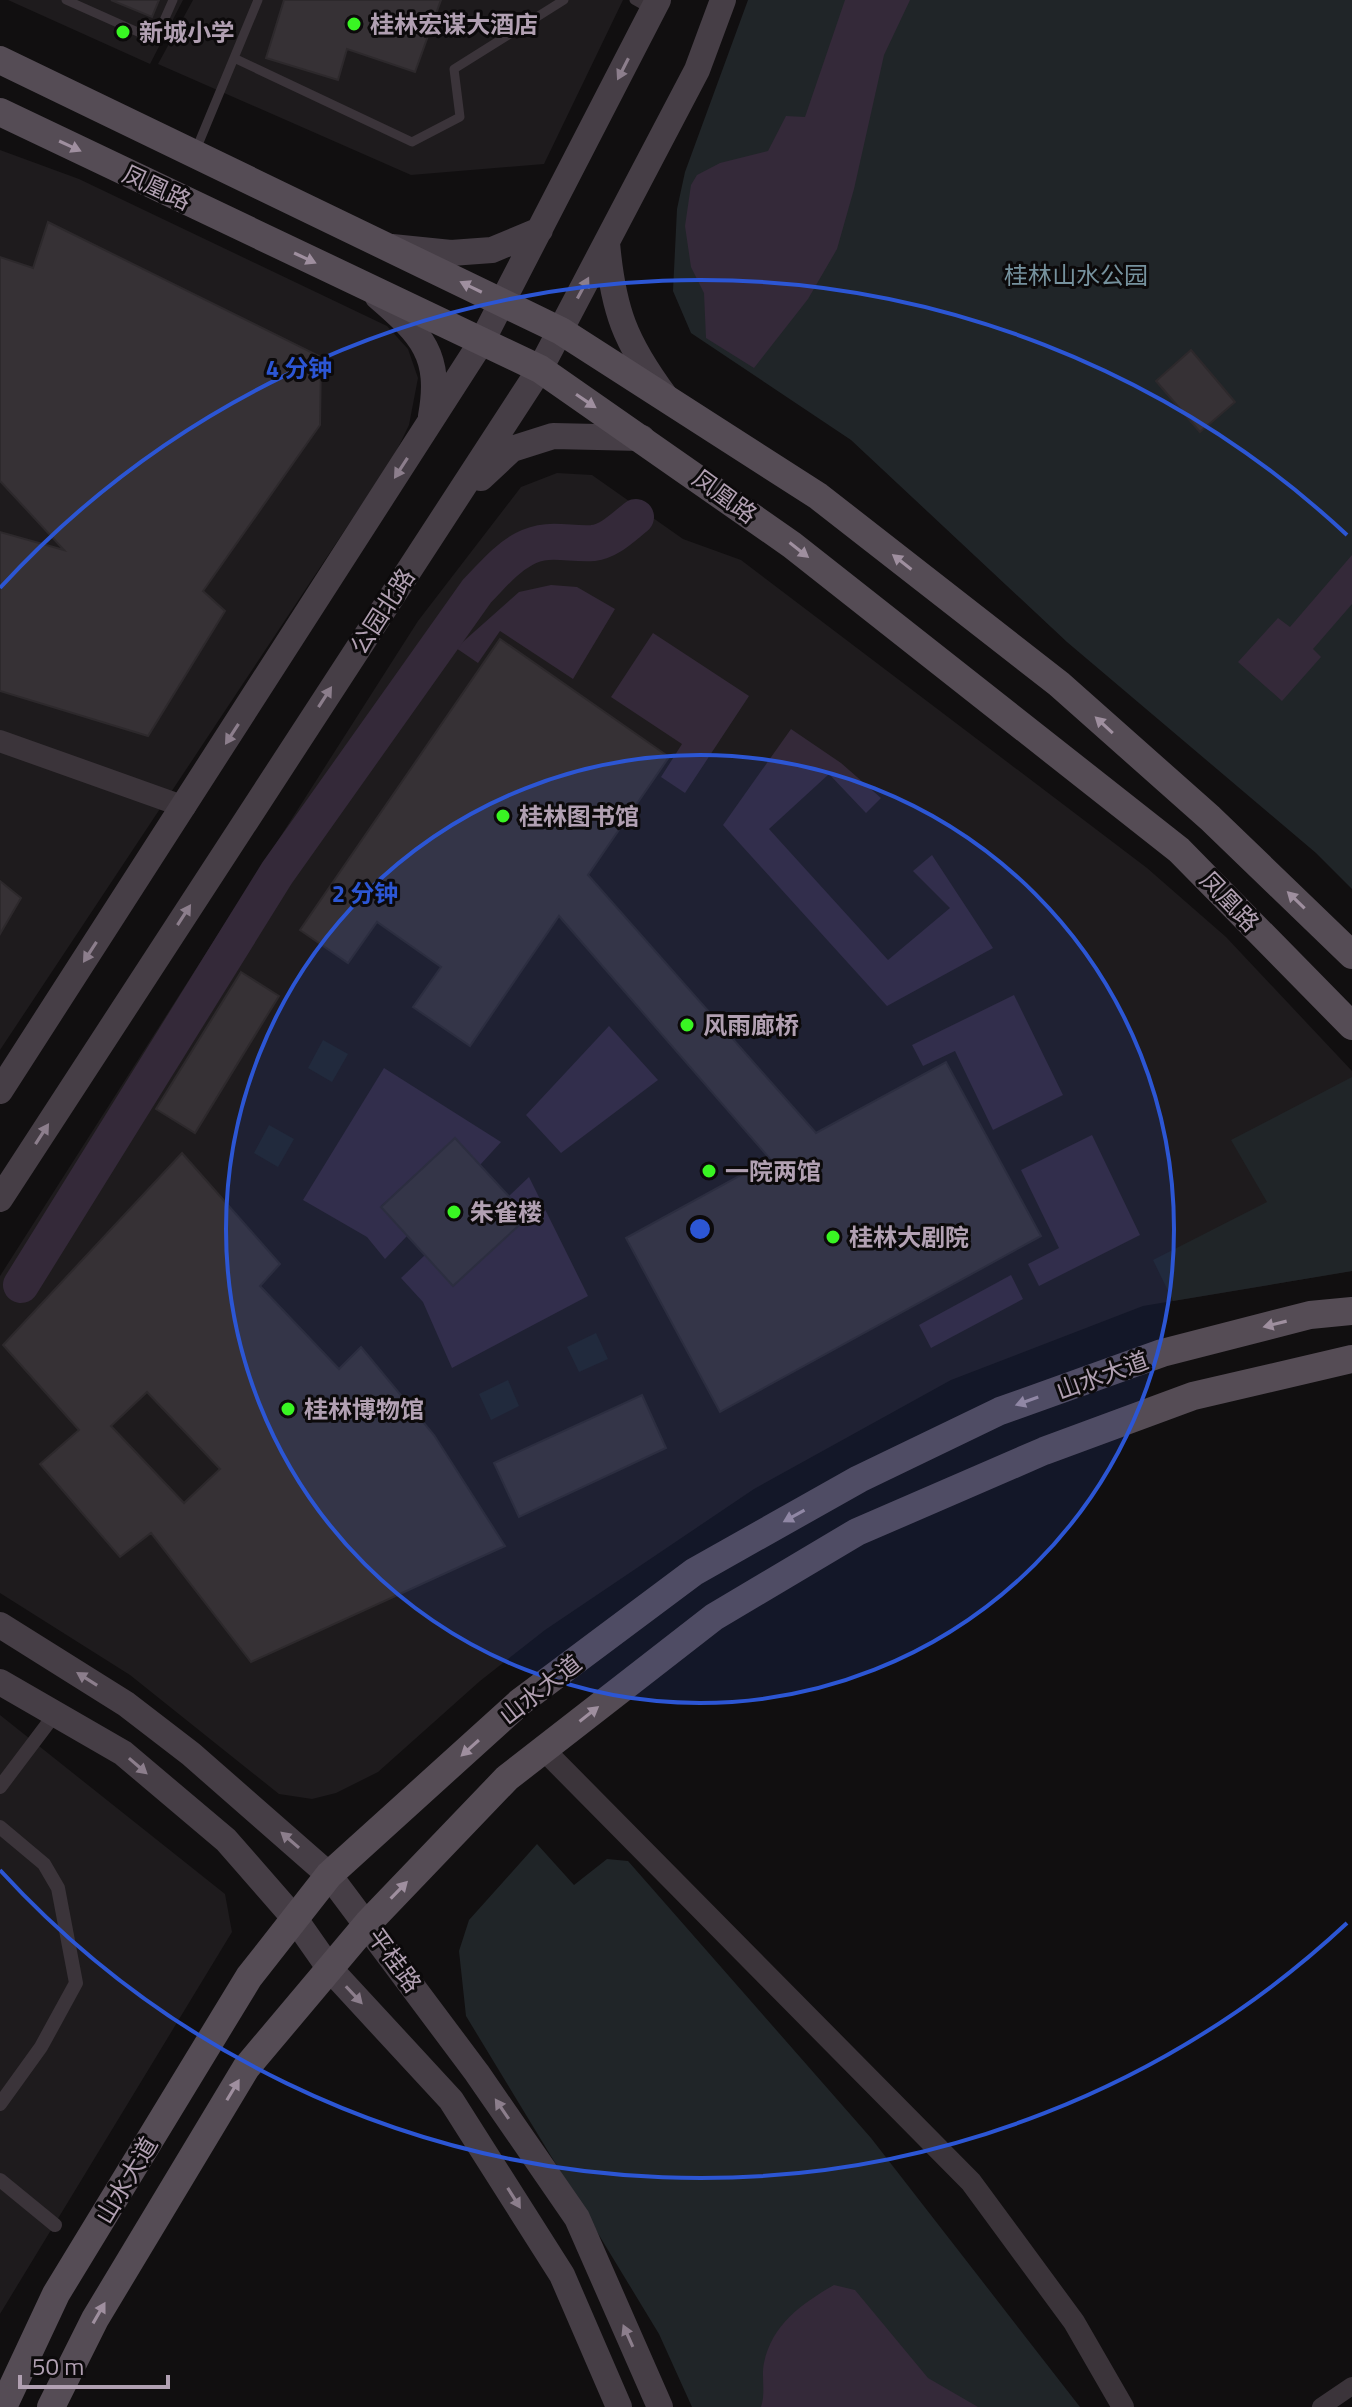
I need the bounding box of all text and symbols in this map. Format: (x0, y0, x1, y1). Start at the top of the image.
place label: 桂林宏谋大酒店 (370, 6, 538, 42)
place label: 新城小学 (139, 14, 235, 50)
marker: 桂林宏谋大酒店 (345, 15, 363, 33)
marker: 新城小学 (114, 23, 132, 41)
one-way arrow (616, 58, 629, 81)
one-way arrow (59, 139, 82, 153)
street label: 凤凰路 (117, 155, 197, 219)
one-way arrow (294, 251, 317, 265)
park label: 桂林山水公园 (1004, 257, 1148, 293)
one-way arrow (576, 277, 590, 299)
one-way arrow (459, 280, 483, 294)
text: 4 分钟 (266, 350, 332, 386)
one-way arrow (576, 393, 597, 408)
one-way arrow (394, 457, 409, 478)
street label: 凤凰路 (685, 460, 765, 532)
one-way arrow (789, 542, 809, 558)
one-way arrow (892, 554, 912, 570)
street label: 公园北路 (341, 561, 423, 661)
one-way arrow (318, 687, 333, 708)
one-way arrow (1095, 716, 1114, 734)
one-way arrow (225, 723, 239, 745)
place label: 桂林图书馆 (519, 798, 639, 834)
marker: 桂林图书馆 (494, 807, 512, 825)
street label: 凤凰路 (1192, 863, 1268, 939)
text: 2 分钟 (332, 875, 398, 911)
one-way arrow (1287, 892, 1306, 910)
one-way arrow (176, 904, 190, 926)
one-way arrow (83, 942, 98, 963)
place label: 风雨廊桥 (703, 1007, 799, 1043)
marker: 风雨廊桥 (678, 1016, 696, 1034)
one-way arrow (35, 1123, 50, 1144)
place label: 一院两馆 (725, 1153, 821, 1189)
marker: 一院两馆 (700, 1162, 718, 1180)
place label: 朱雀楼 (470, 1194, 542, 1230)
marker: 朱雀楼 (445, 1203, 463, 1221)
centre of rings (686, 1215, 714, 1243)
place label: 桂林大剧院 (849, 1219, 969, 1255)
marker: 桂林大剧院 (824, 1228, 842, 1246)
one-way arrow (1263, 1319, 1288, 1331)
street label: 山水大道 (1051, 1342, 1153, 1408)
place label: 桂林博物馆 (304, 1391, 424, 1427)
one-way arrow (1015, 1396, 1039, 1408)
marker: 桂林博物馆 (279, 1400, 297, 1418)
one-way arrow (783, 1509, 806, 1523)
street label: 山水大道 (491, 1645, 589, 1733)
one-way arrow (76, 1671, 97, 1686)
one-way arrow (579, 1706, 599, 1723)
one-way arrow (460, 1738, 479, 1756)
one-way arrow (129, 1756, 148, 1774)
one-way arrow (280, 1832, 299, 1850)
one-way arrow (390, 1881, 408, 1900)
street label: 平桂路 (359, 1920, 431, 2000)
one-way arrow (344, 1985, 362, 2004)
one-way arrow (226, 2079, 240, 2101)
one-way arrow (495, 2099, 510, 2120)
street label: 山水大道 (86, 2130, 166, 2230)
one-way arrow (506, 2188, 521, 2209)
one-way arrow (92, 2302, 106, 2324)
one-way arrow (622, 2324, 635, 2347)
scale bar (20, 2339, 168, 2389)
text: 50 m (32, 2348, 84, 2384)

